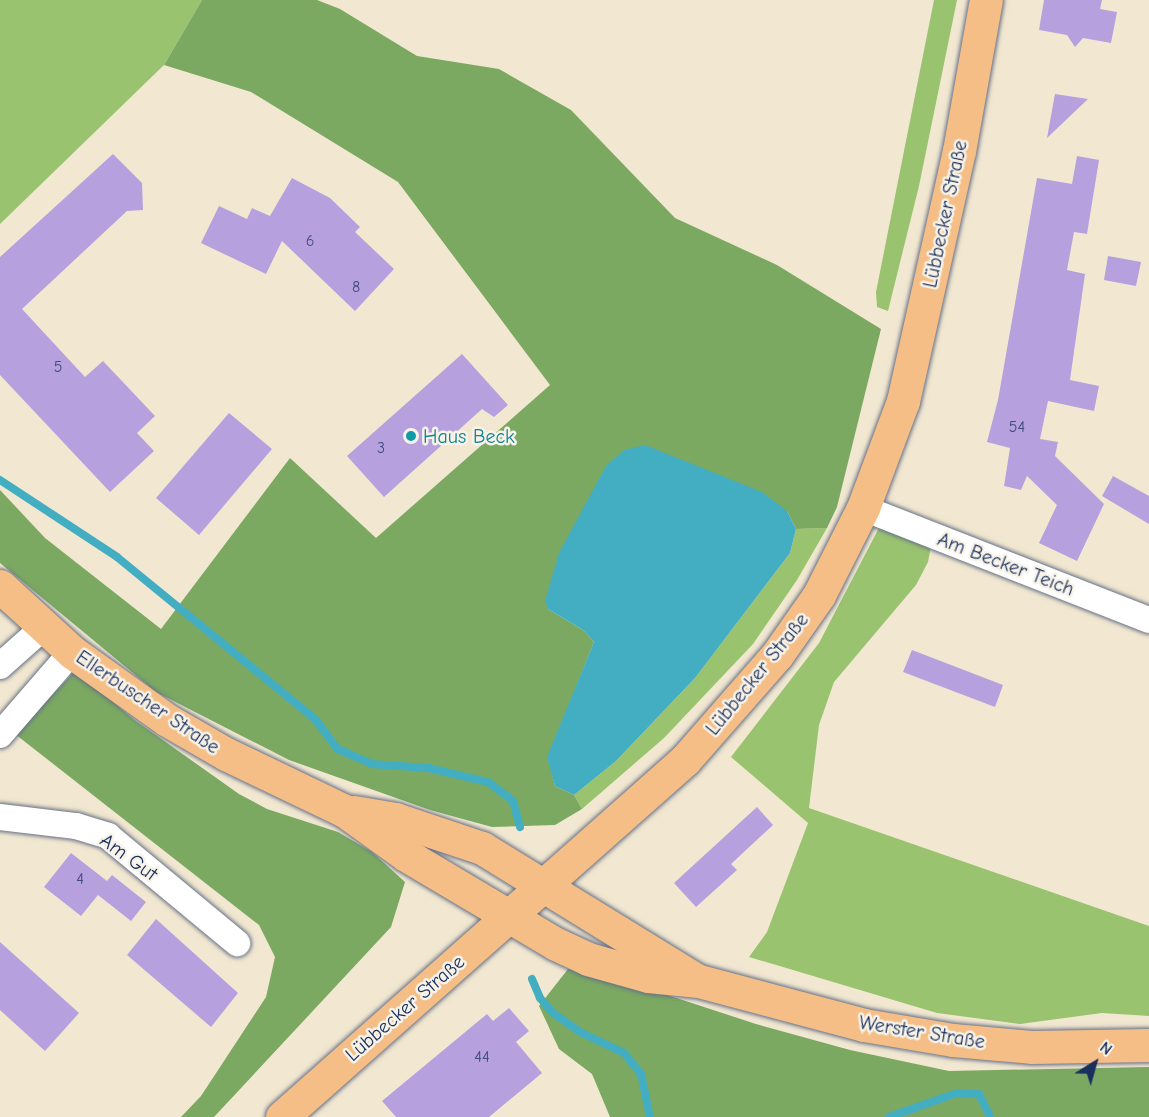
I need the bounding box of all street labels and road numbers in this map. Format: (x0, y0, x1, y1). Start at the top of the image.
street label: Lübbecker Straße (918, 138, 972, 290)
street label: Am Becker Teich (934, 527, 1078, 601)
street label: Lübbecker Straße (700, 608, 814, 740)
street label: Ellerbuscher Straße (72, 645, 224, 759)
street label: Am Gut (96, 828, 162, 886)
street label: Lübbecker Straße (340, 950, 470, 1066)
street label: Werster Straße (857, 1010, 987, 1054)

